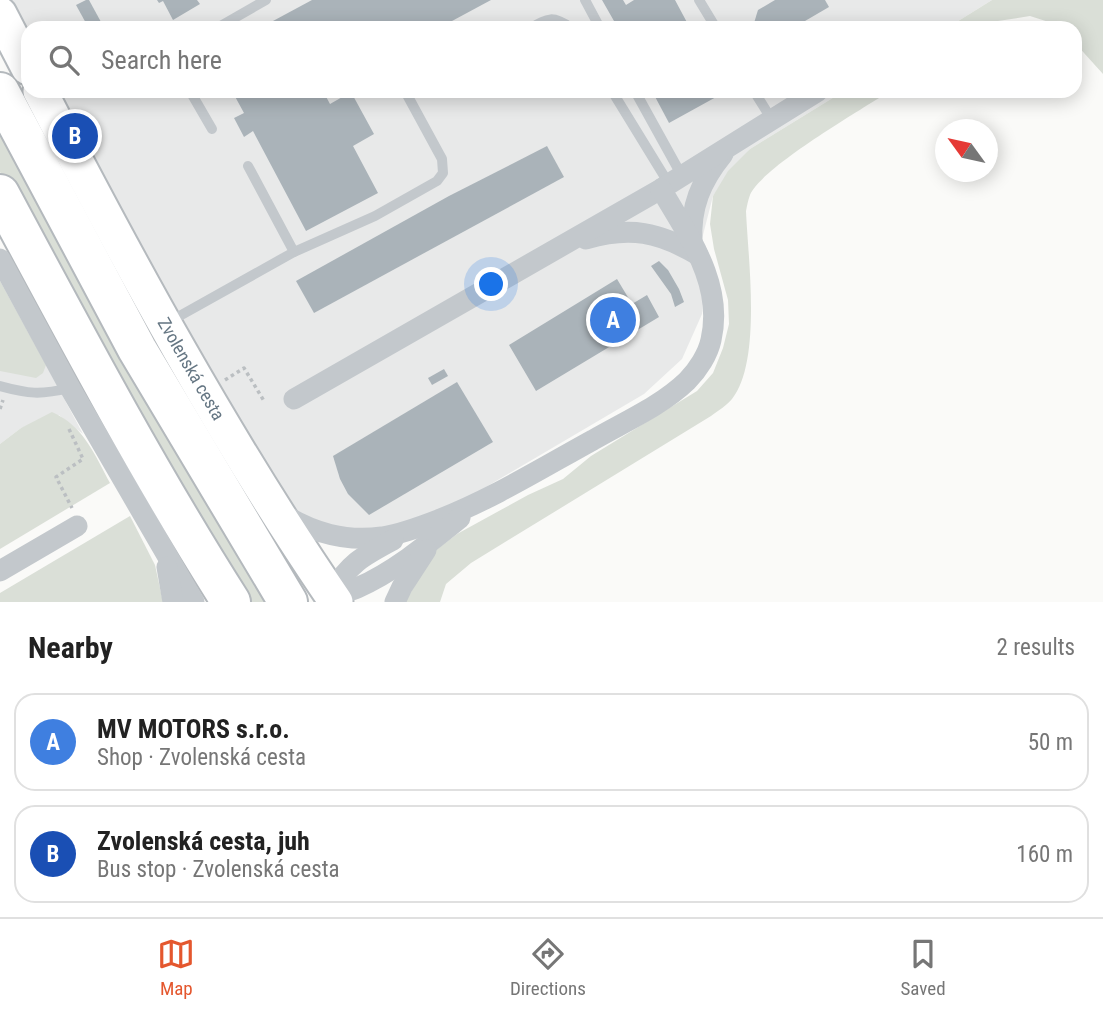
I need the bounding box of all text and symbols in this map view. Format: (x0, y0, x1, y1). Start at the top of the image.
search box (21, 21, 1082, 98)
icon: search (45, 41, 83, 79)
text: Search here (101, 45, 222, 75)
pin: B (52, 110, 98, 162)
north arrow (935, 119, 998, 182)
your location (474, 267, 508, 301)
pin: A (590, 294, 636, 346)
street label: Zvolenská cesta (154, 314, 229, 424)
text: Nearby (28, 630, 113, 665)
text: 2 results (997, 634, 1075, 661)
text: MV MOTORS s.r.o. (97, 714, 290, 744)
text: A (46, 729, 60, 756)
text: 50 m (1028, 729, 1073, 756)
text: Shop · Zvolenská cesta (97, 744, 306, 771)
text: Zvolenská cesta, juh (97, 826, 310, 856)
text: B (47, 841, 59, 868)
text: 160 m (1016, 841, 1073, 868)
text: Bus stop · Zvolenská cesta (97, 856, 340, 883)
tab: Map (157, 935, 195, 1000)
tab: Directions (510, 935, 586, 1000)
tab: Saved (900, 935, 946, 1000)

